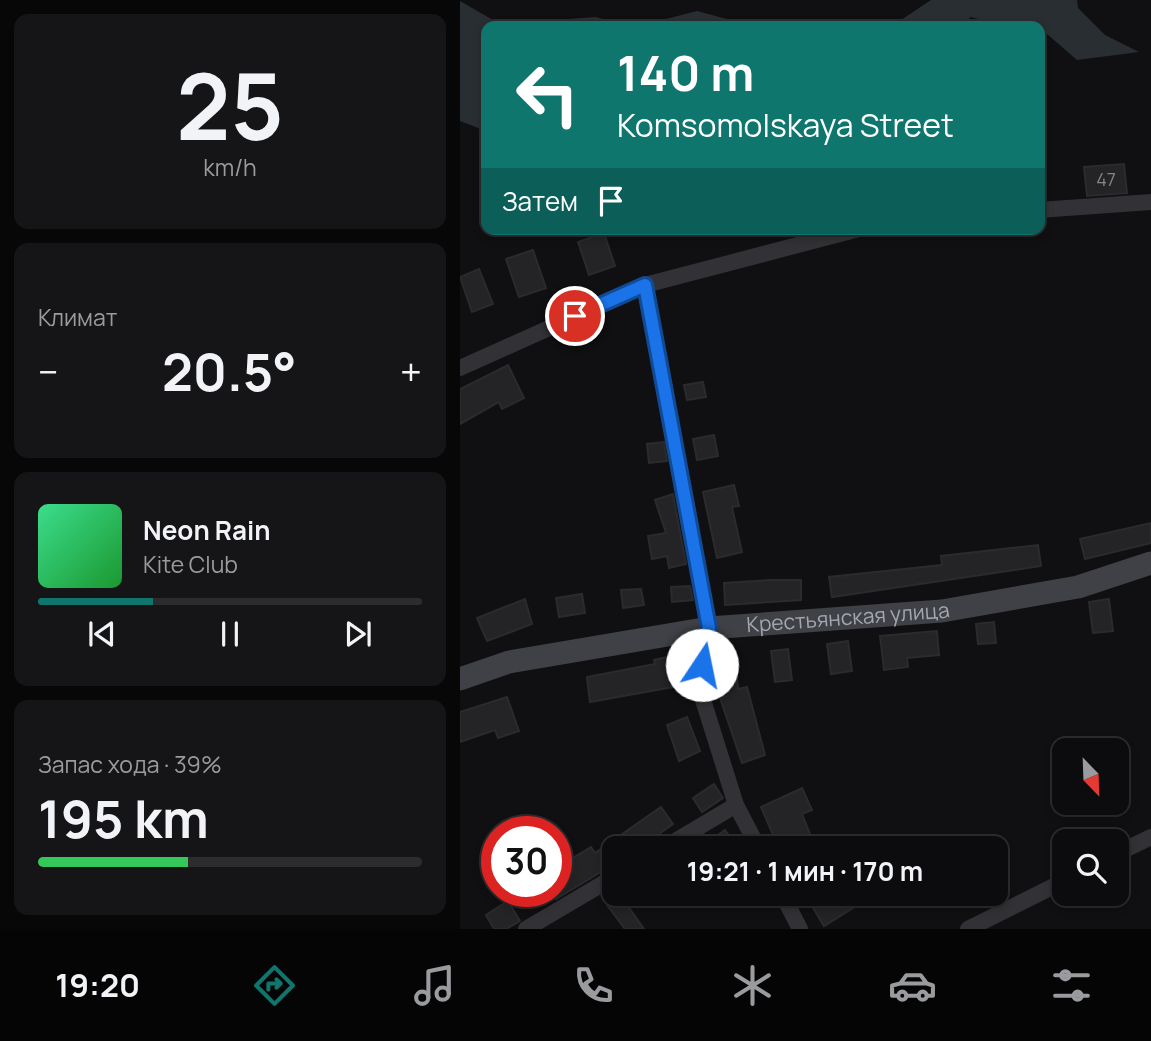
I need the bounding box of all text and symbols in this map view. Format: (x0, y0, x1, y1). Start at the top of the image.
text: 140 m (617, 39, 754, 106)
text: 25 (176, 43, 284, 167)
icon: left (502, 49, 593, 140)
text: Komsomolskaya Street (617, 103, 954, 147)
text: km/h (203, 151, 257, 183)
house number: 47 (1096, 167, 1116, 191)
icon: arrive (592, 182, 630, 220)
text: Затем (502, 183, 578, 219)
pin (545, 286, 605, 346)
icon: arrive (556, 297, 594, 335)
text: Климат (38, 301, 117, 333)
text: 20.5° (162, 336, 297, 407)
text: − (38, 345, 59, 397)
text: + (400, 345, 422, 397)
text: Neon Rain (143, 512, 271, 548)
text: Kite Club (143, 548, 238, 580)
street label: Крестьянская улица (745, 595, 951, 638)
icon: previous (83, 615, 121, 653)
icon: pause (211, 615, 249, 653)
icon: next (339, 615, 377, 653)
position arrow (665, 628, 739, 702)
north arrow (1052, 738, 1128, 816)
map controls (1052, 738, 1129, 906)
text: Запас хода · 39% (38, 748, 222, 780)
text: 195 km (38, 783, 209, 854)
speed limit sign: 30 (481, 816, 572, 907)
button: search (1052, 829, 1129, 906)
text: 19:21 · 1 мин · 170 m (687, 853, 923, 889)
icon: directions (250, 961, 299, 1010)
icon: music (410, 961, 459, 1010)
icon: phone (569, 961, 618, 1010)
icon: climate (728, 961, 777, 1010)
icon: car (888, 961, 937, 1010)
icon: filters (1047, 961, 1096, 1010)
text: 19:20 (55, 963, 140, 1007)

